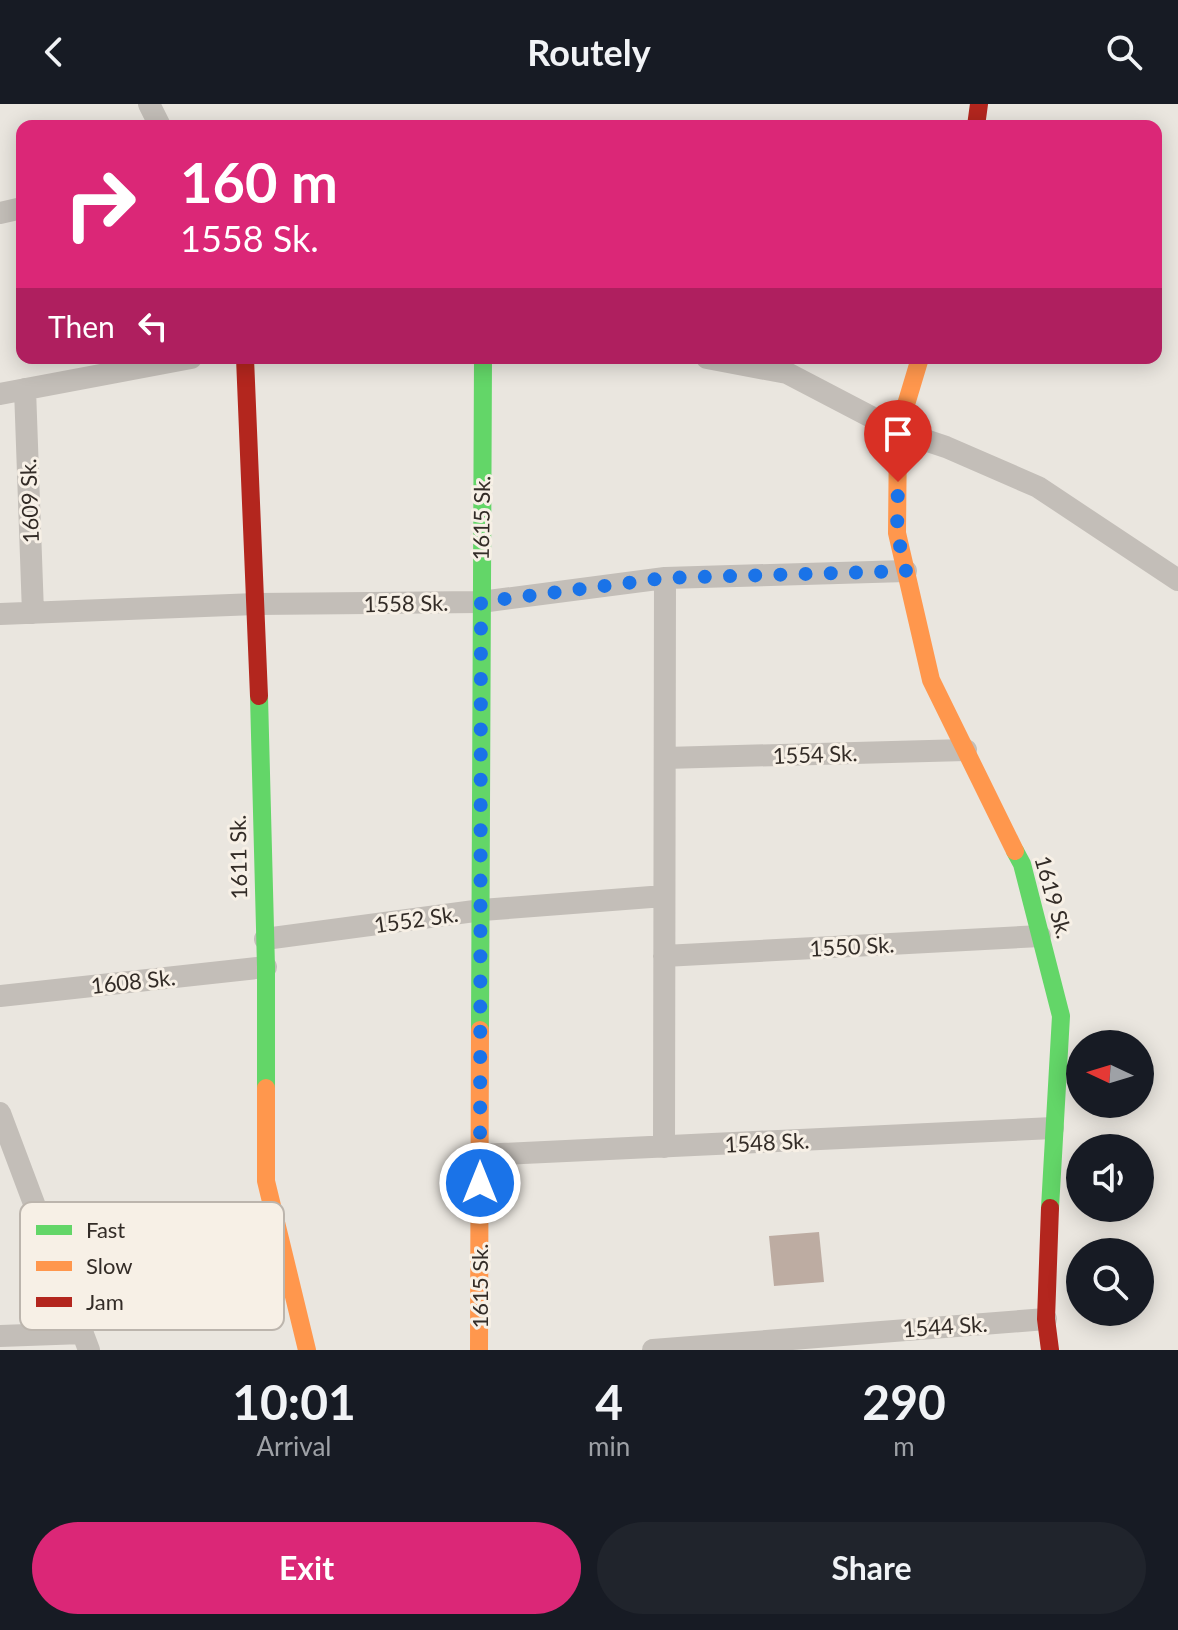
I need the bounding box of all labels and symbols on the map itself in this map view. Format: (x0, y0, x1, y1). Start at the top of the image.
pin (864, 400, 932, 482)
street label: 1609 Sk. (14, 458, 44, 544)
street label: 1615 Sk. (467, 475, 495, 561)
street label: 1558 Sk. (363, 589, 449, 617)
street label: 1554 Sk. (772, 739, 858, 769)
street label: 1611 Sk. (224, 814, 252, 900)
street label: 1619 Sk. (1029, 853, 1079, 941)
street label: 1552 Sk. (372, 900, 460, 938)
street label: 1550 Sk. (809, 930, 895, 962)
street label: 1608 Sk. (89, 963, 177, 999)
north arrow (1066, 1030, 1154, 1118)
street label: 1548 Sk. (724, 1126, 810, 1158)
position arrow (438, 1141, 522, 1225)
legend (20, 1202, 284, 1330)
text: Fast (86, 1216, 125, 1243)
street label: 1615 Sk. (466, 1244, 493, 1328)
text: Slow (86, 1252, 133, 1279)
text: Jam (86, 1288, 124, 1315)
street label: 1544 Sk. (902, 1310, 988, 1342)

